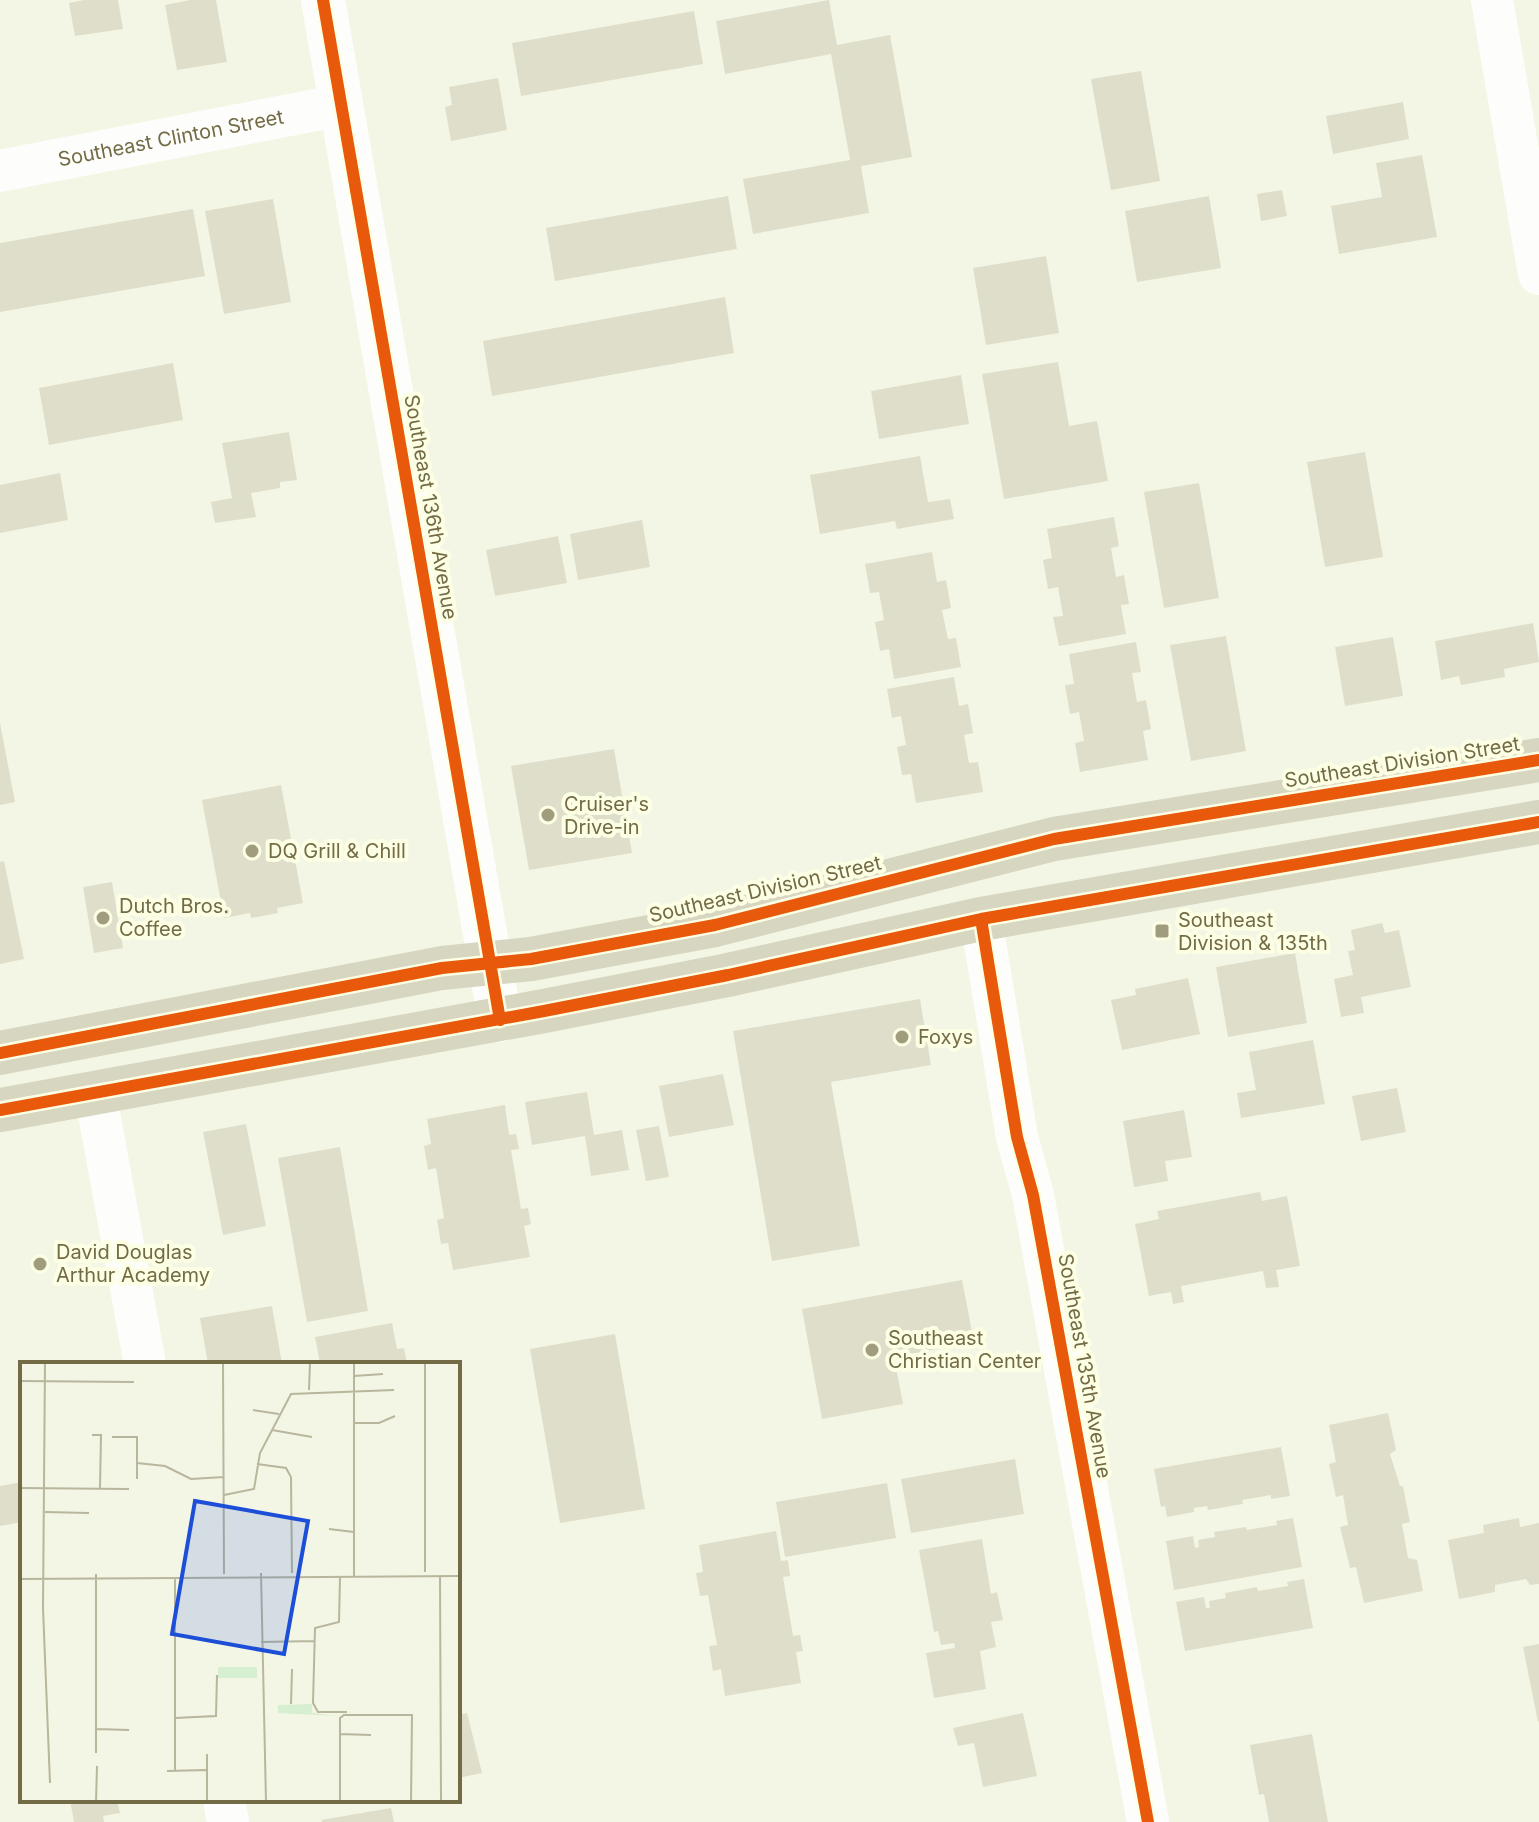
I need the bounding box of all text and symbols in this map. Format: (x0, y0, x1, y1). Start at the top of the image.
street label: Southeast Clinton Street (56, 104, 286, 172)
street label: Southeast 136th Avenue (399, 393, 463, 621)
street label: Southeast Division Street (1283, 732, 1522, 792)
place label: Cruiser's Drive-in (564, 792, 649, 839)
marker: Cruiser's Drive-in (539, 806, 557, 824)
place label: DQ Grill & Chill (268, 839, 406, 863)
marker: DQ Grill & Chill (243, 842, 261, 860)
street label: Southeast Division Street (647, 850, 884, 927)
place label: Dutch Bros. Coffee (119, 894, 229, 941)
place label: Southeast Division & 135th (1178, 908, 1328, 955)
marker: Dutch Bros. Coffee (94, 909, 112, 927)
marker: Southeast Division & 135th (1153, 922, 1171, 940)
place label: Foxys (918, 1025, 973, 1049)
marker: Foxys (893, 1028, 911, 1046)
place label: David Douglas Arthur Academy (56, 1240, 210, 1287)
street label: Southeast 135th Avenue (1053, 1252, 1117, 1480)
marker: David Douglas Arthur Academy (31, 1255, 49, 1273)
place label: Southeast Christian Center (888, 1326, 1042, 1373)
marker: Southeast Christian Center (863, 1341, 881, 1359)
inset map (20, 1362, 460, 1802)

